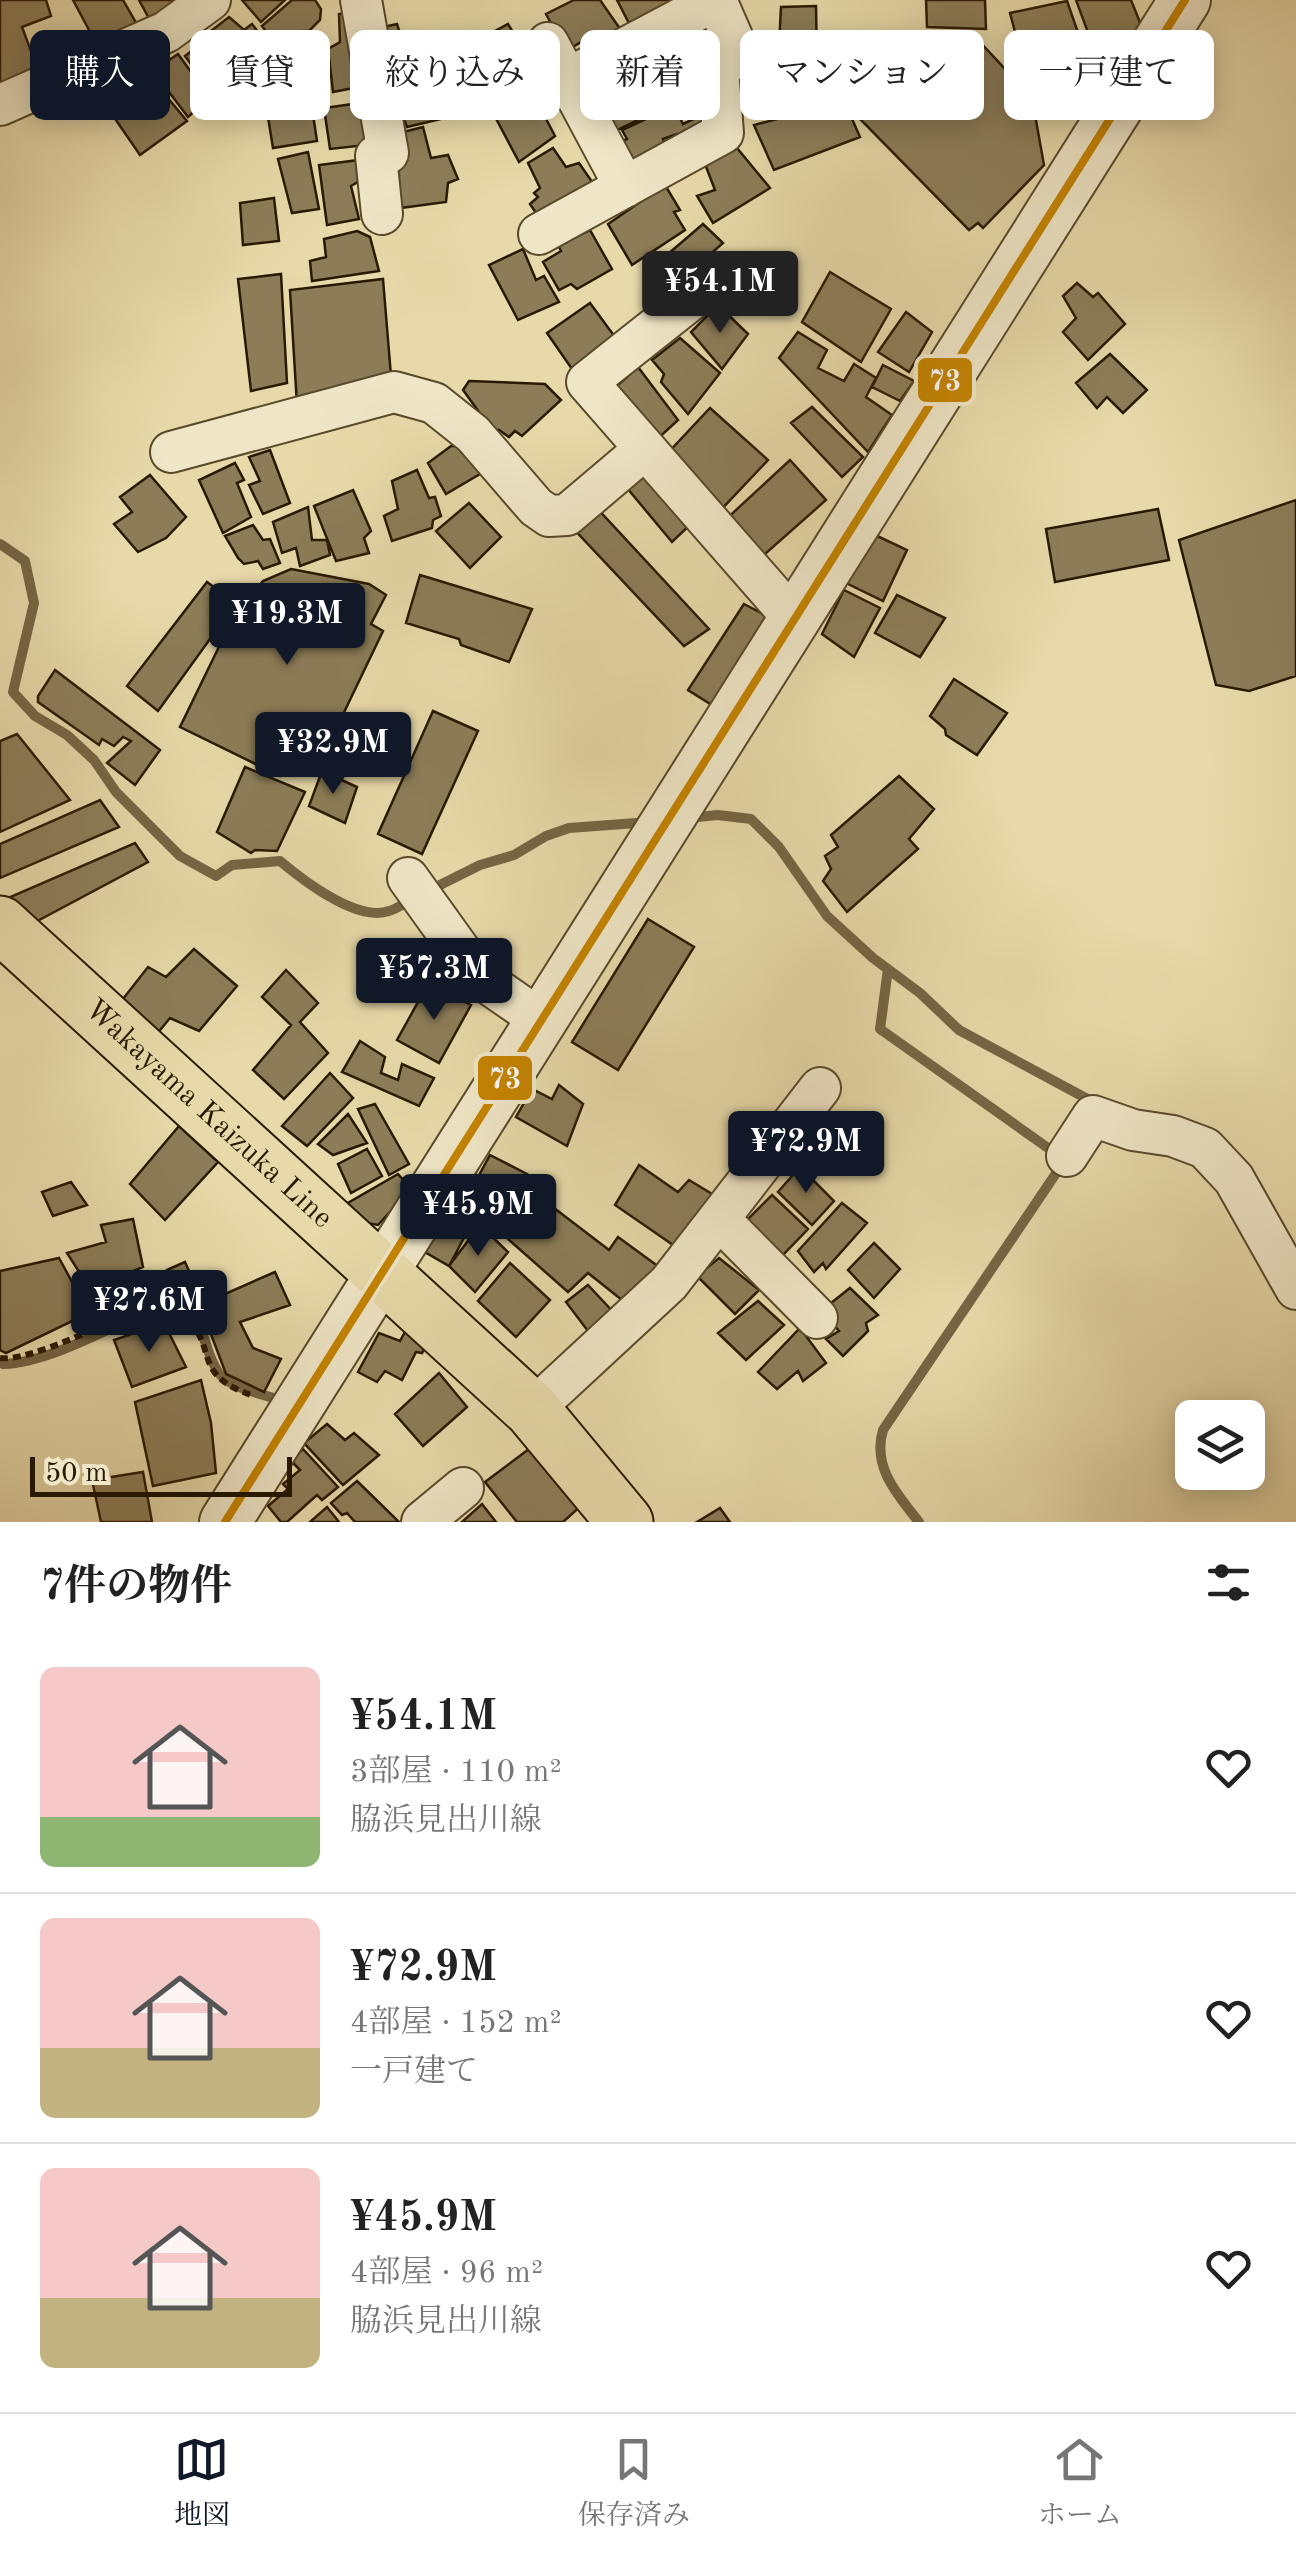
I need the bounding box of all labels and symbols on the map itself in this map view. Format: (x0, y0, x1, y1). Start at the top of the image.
pin: ¥54.1M (639, 251, 801, 336)
line badge: 73 (916, 356, 974, 404)
text: 73 (929, 369, 961, 397)
pin: ¥19.3M (206, 583, 368, 668)
pin: ¥32.9M (252, 712, 414, 797)
pin: ¥57.3M (353, 938, 515, 1023)
street label: Wakayama Kaizuka Line (79, 994, 338, 1234)
line badge: 73 (476, 1054, 534, 1102)
text: 73 (489, 1067, 521, 1095)
pin: ¥72.9M (725, 1111, 887, 1196)
pin: ¥45.9M (397, 1174, 559, 1259)
pin: ¥27.6M (68, 1270, 230, 1355)
scale bar (30, 1452, 292, 1496)

